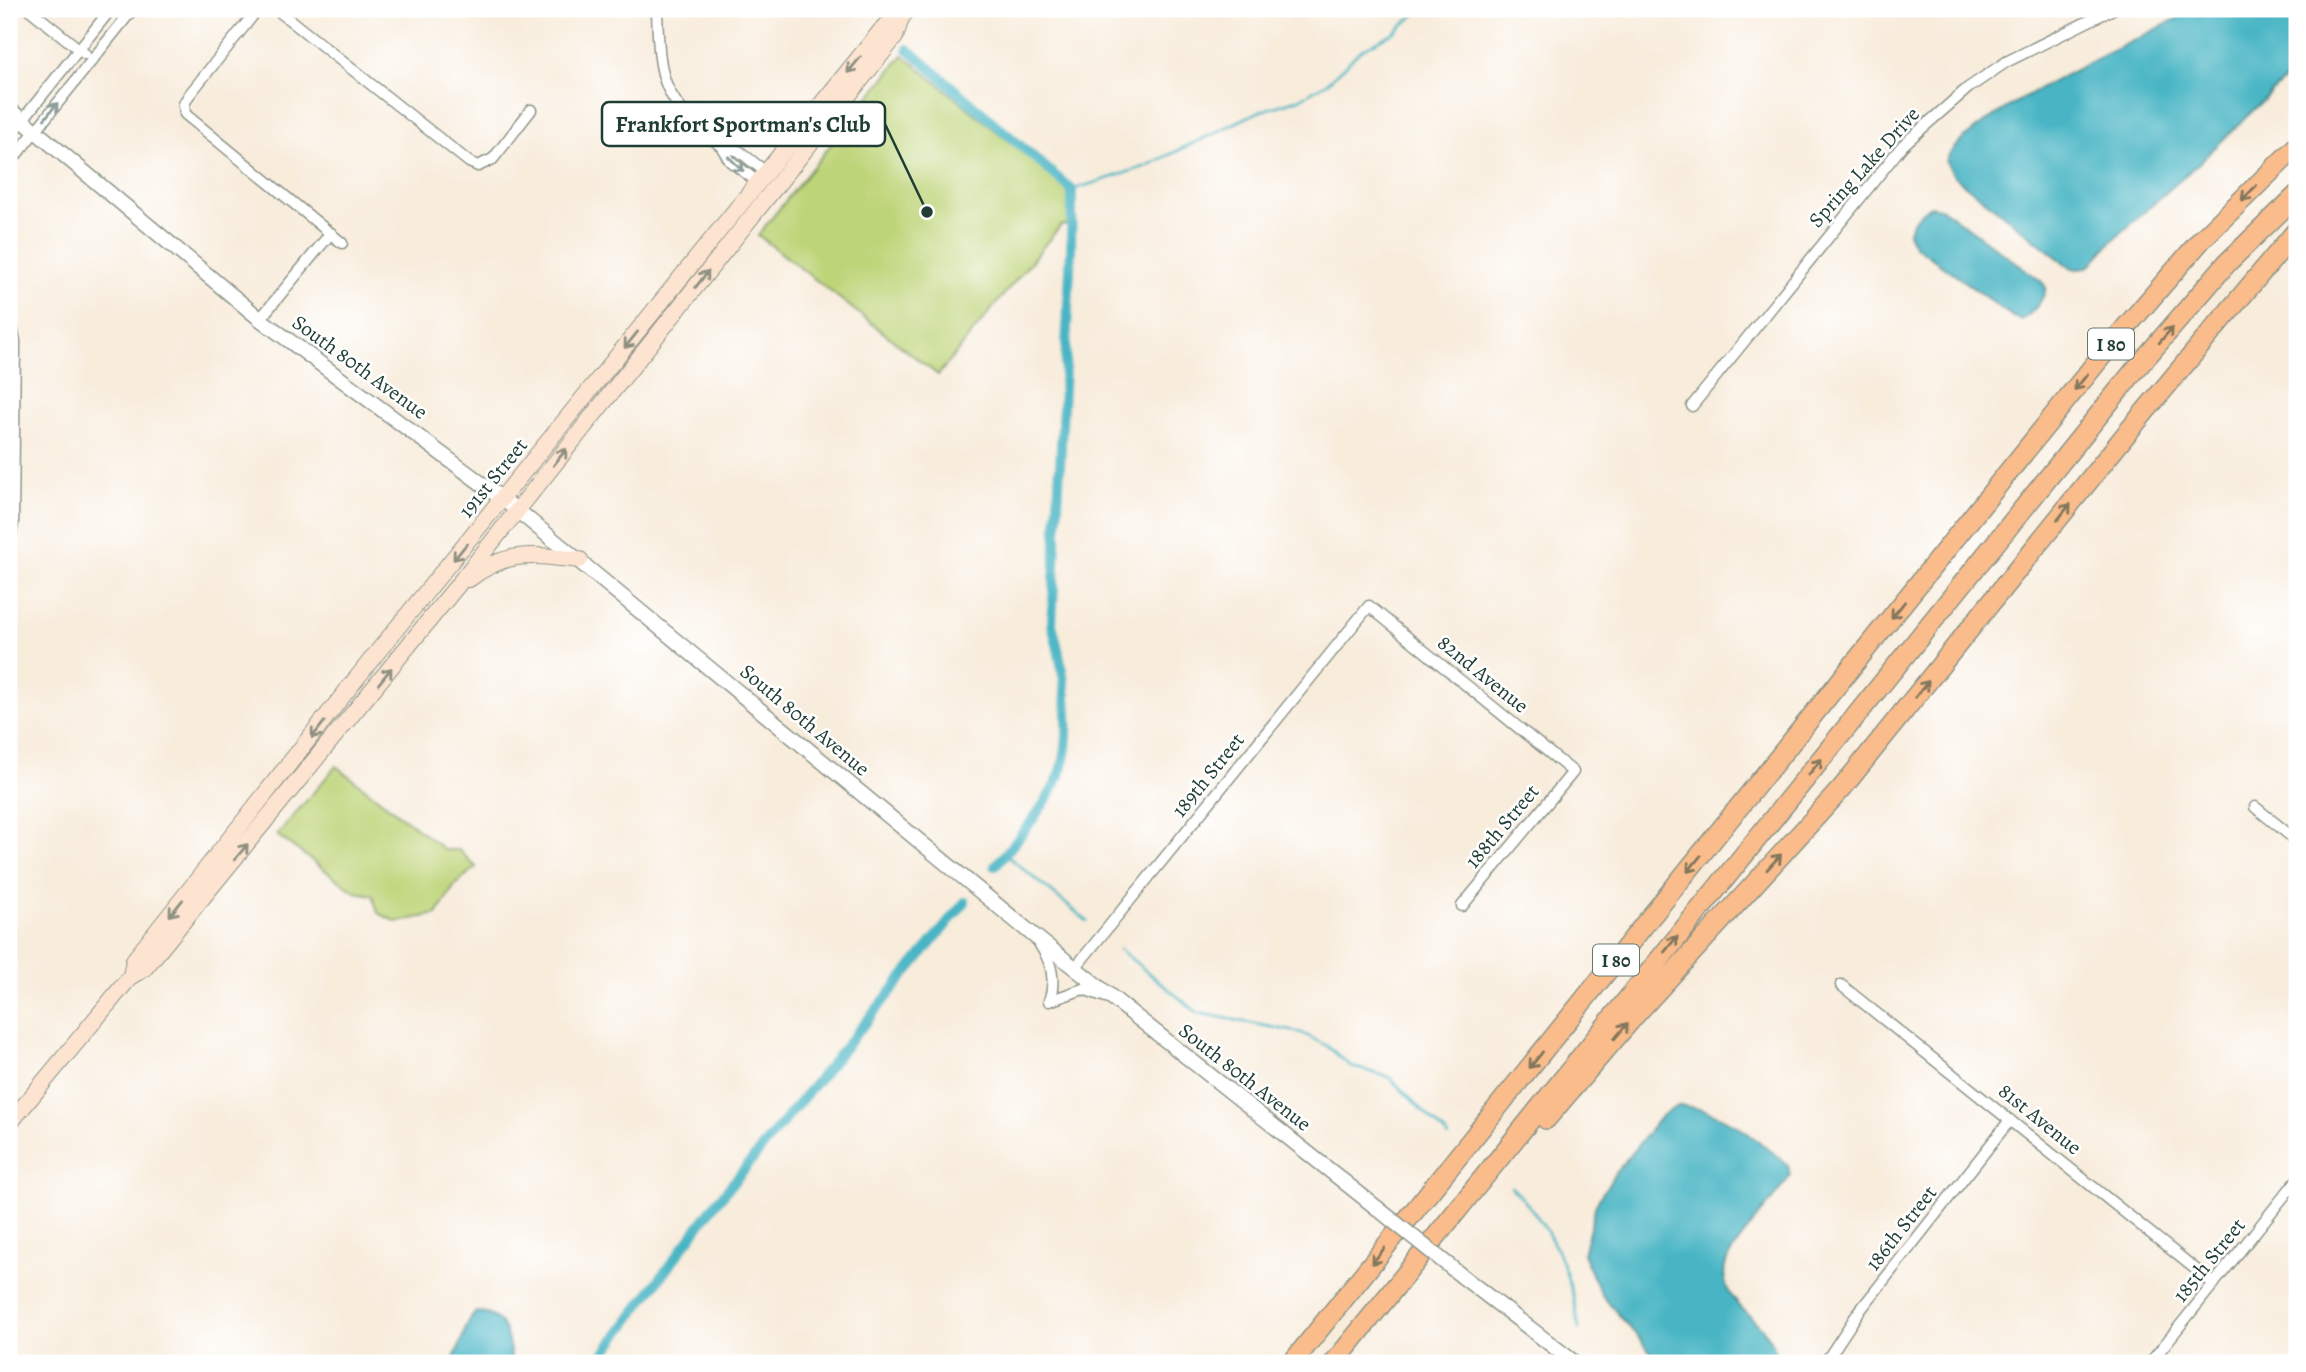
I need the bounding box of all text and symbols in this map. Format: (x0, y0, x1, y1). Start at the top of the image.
one-way arrow (846, 55, 861, 73)
street label: Spring Lake Drive (1802, 101, 1926, 233)
one-way arrow (44, 102, 59, 120)
callout: Frankfort Sportman's Club (602, 102, 885, 146)
text: Frankfort Sportman's Club (615, 109, 871, 140)
one-way arrow (727, 156, 744, 173)
one-way arrow (2240, 185, 2257, 202)
one-way arrow (694, 271, 709, 289)
street label: South 80th Avenue (287, 308, 433, 426)
one-way arrow (2157, 327, 2174, 344)
road number: I 80 (2088, 328, 2134, 360)
one-way arrow (624, 331, 639, 349)
one-way arrow (2074, 372, 2089, 390)
street label: 191st Street (452, 432, 534, 524)
one-way arrow (552, 449, 568, 467)
one-way arrow (2056, 503, 2071, 521)
one-way arrow (452, 543, 468, 561)
one-way arrow (1890, 601, 1905, 619)
street label: 82nd Avenue (1432, 629, 1534, 719)
street label: South 80th Avenue (734, 658, 876, 782)
one-way arrow (377, 668, 392, 686)
one-way arrow (1914, 681, 1929, 699)
one-way arrow (310, 720, 325, 738)
street label: 189th Street (1165, 727, 1251, 823)
one-way arrow (1807, 759, 1822, 777)
street label: 188th Street (1459, 778, 1545, 874)
one-way arrow (233, 844, 248, 862)
one-way arrow (1687, 854, 1702, 873)
one-way arrow (1765, 854, 1782, 871)
one-way arrow (168, 898, 184, 916)
one-way arrow (1664, 936, 1679, 954)
road number: I 80 (1593, 944, 1639, 976)
street label: South 80th Avenue (1173, 1016, 1317, 1138)
one-way arrow (1613, 1022, 1629, 1040)
one-way arrow (1528, 1051, 1544, 1069)
street label: 81st Avenue (1993, 1077, 2087, 1161)
street label: 186th Street (1859, 1180, 1943, 1276)
street label: 185th Street (2167, 1212, 2251, 1308)
one-way arrow (1370, 1247, 1385, 1265)

